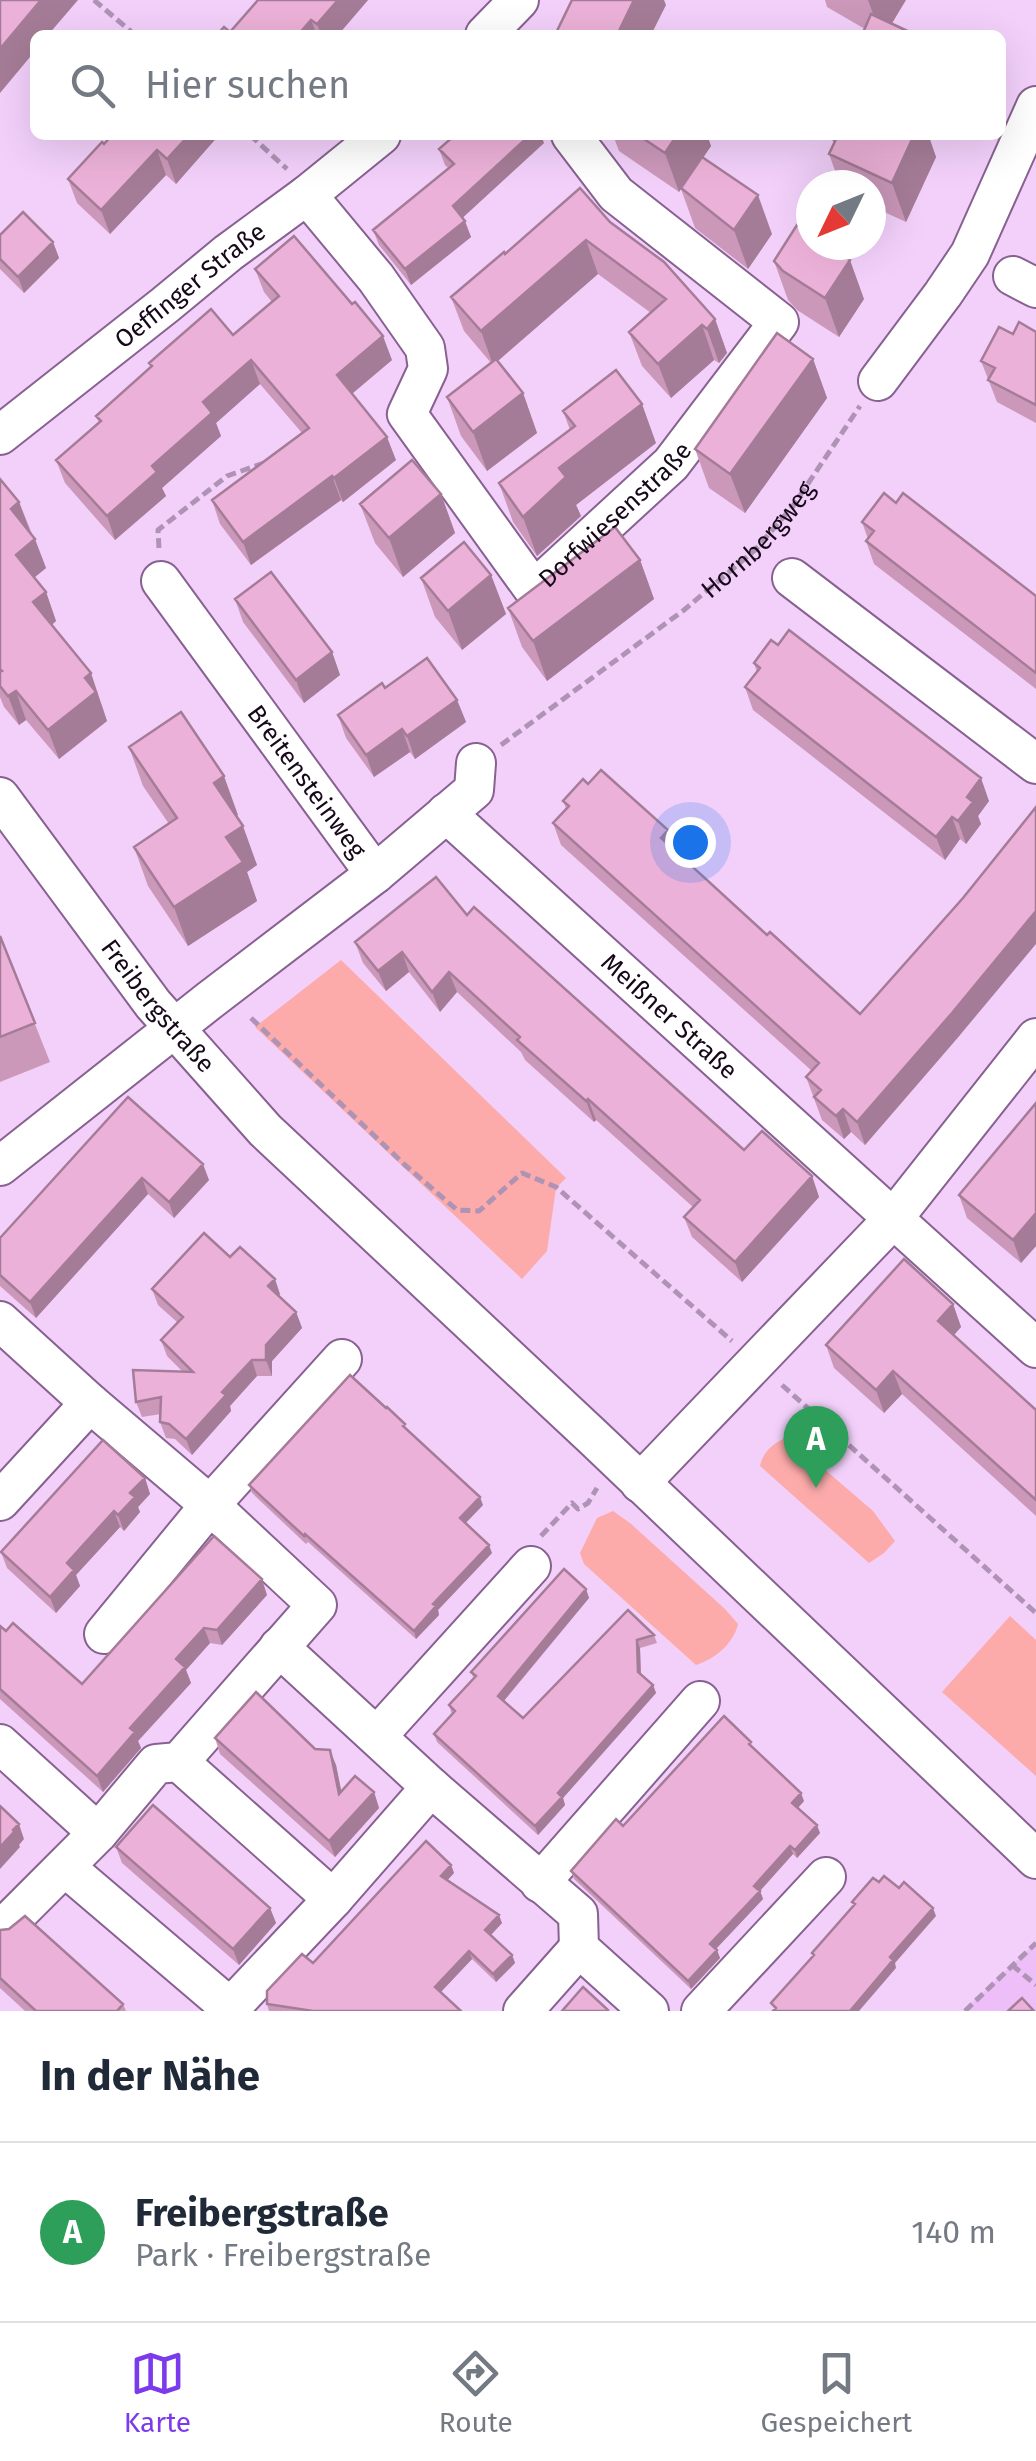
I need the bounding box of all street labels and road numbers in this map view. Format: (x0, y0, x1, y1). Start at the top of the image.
street label: Oeffinger Straße (109, 217, 272, 355)
street label: Dorfwiesenstraße (533, 436, 698, 594)
street label: Hornbergweg (696, 476, 821, 605)
street label: Breitensteinweg (241, 700, 372, 864)
street label: Freibergstraße (94, 934, 221, 1079)
street label: Meißner Straße (595, 947, 743, 1086)

